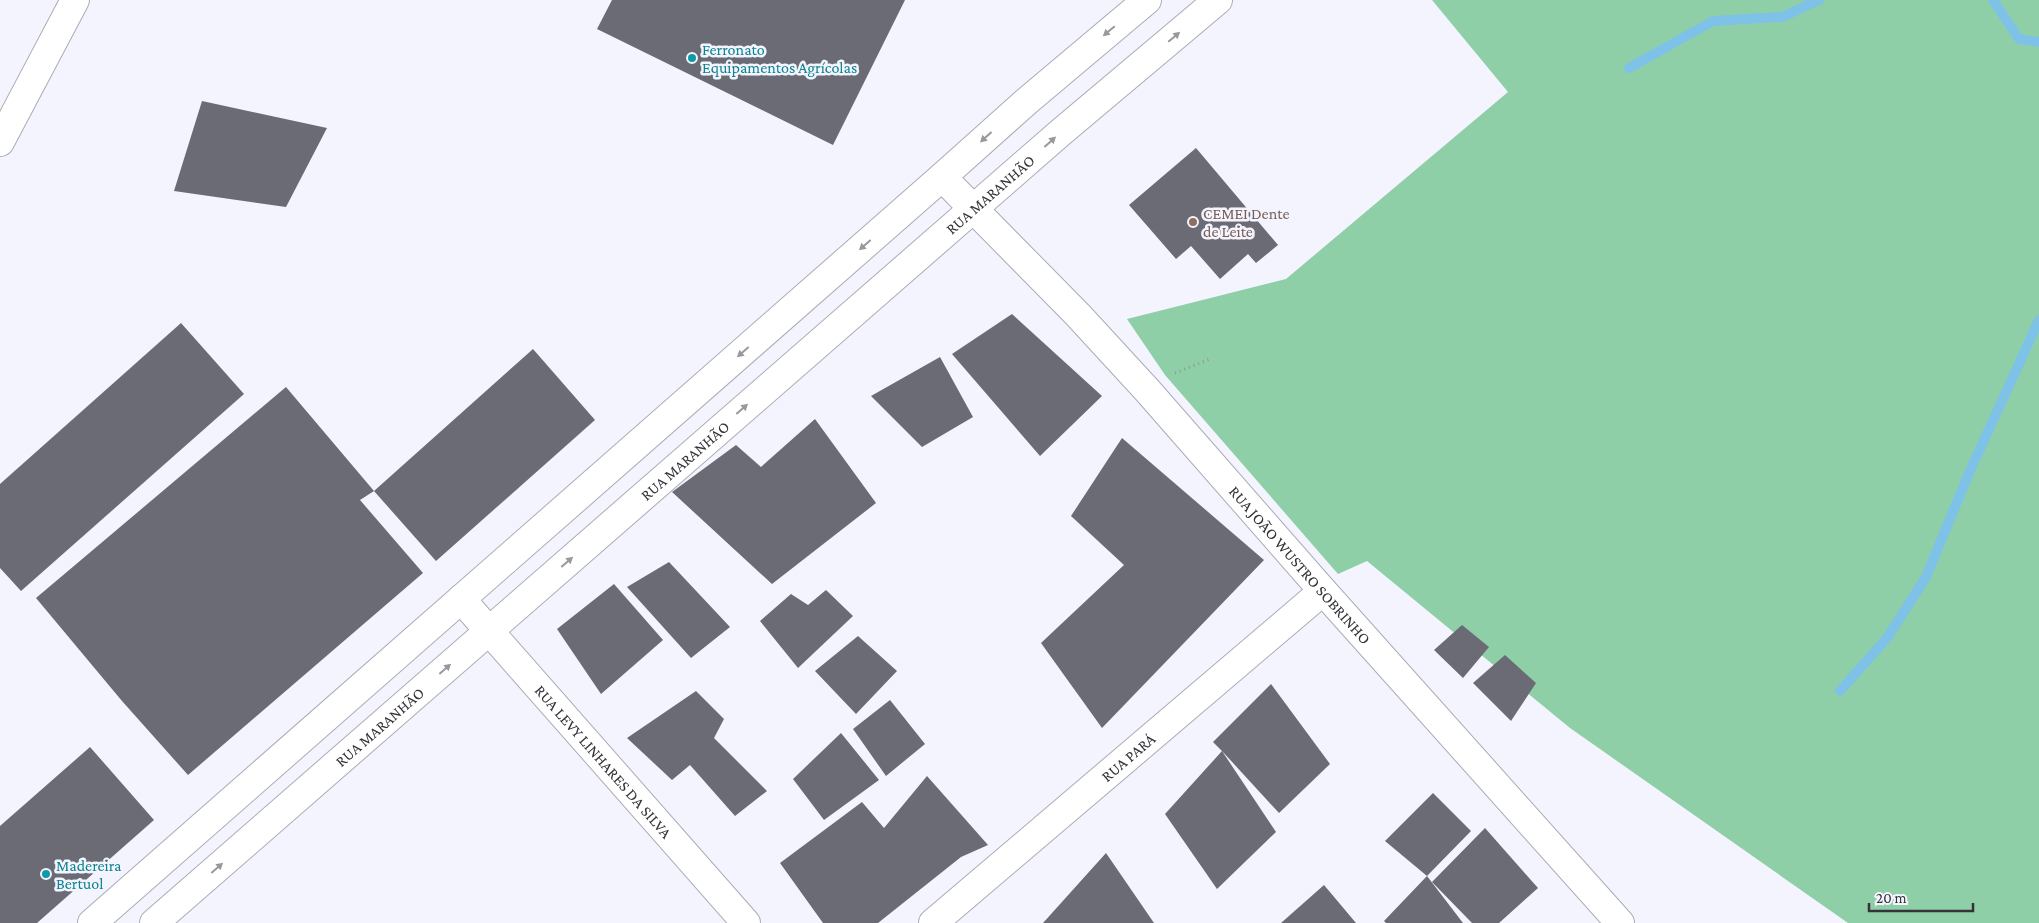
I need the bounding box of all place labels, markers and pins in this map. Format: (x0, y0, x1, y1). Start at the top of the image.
place label: Ferronato Equipamentos Agrícolas (702, 41, 857, 77)
marker: Ferronato Equipamentos Agrícolas (686, 52, 698, 64)
place label: CEMEI Dente de Leite (1203, 205, 1289, 240)
marker: CEMEI Dente de Leite (1187, 216, 1199, 228)
place label: Madereira Bertuol (56, 857, 122, 892)
marker: Madereira Bertuol (40, 868, 52, 880)

